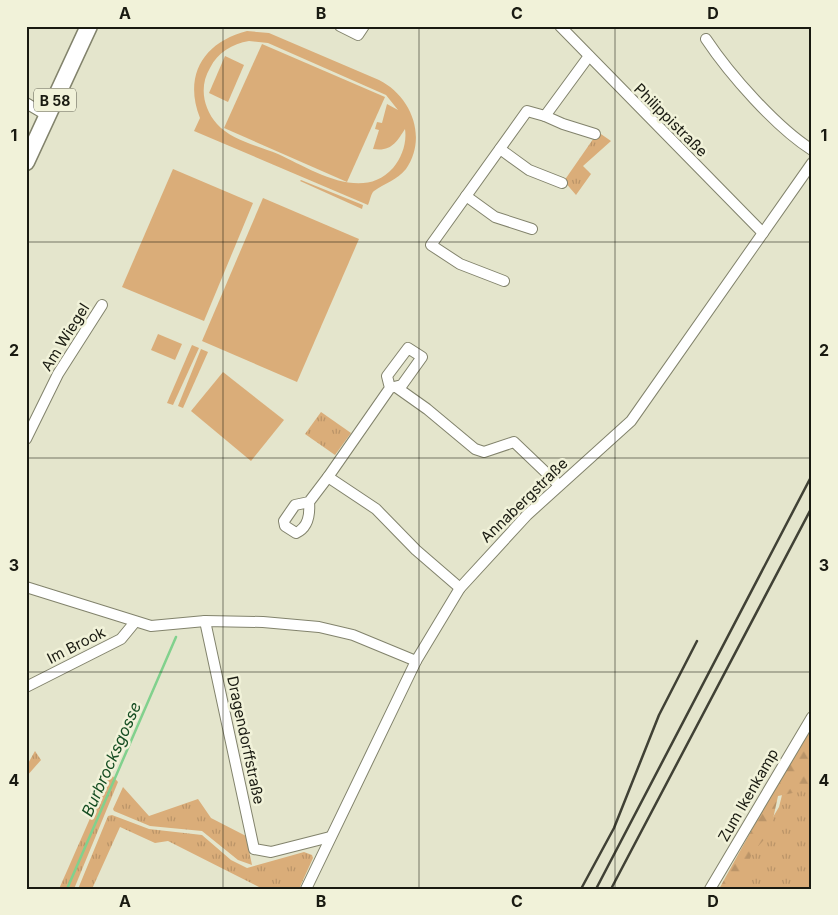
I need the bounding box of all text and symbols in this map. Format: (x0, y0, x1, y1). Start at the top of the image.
text: A (119, 3, 131, 23)
text: B (316, 3, 326, 23)
text: C (511, 3, 523, 23)
text: D (707, 3, 719, 23)
street label: Philippistraße (630, 79, 712, 161)
road number: B 58 (34, 88, 76, 112)
text: 1 (11, 125, 17, 145)
text: 1 (821, 125, 827, 145)
street label: Am Wiegel (37, 300, 93, 374)
text: 2 (9, 340, 19, 360)
text: 2 (819, 340, 829, 360)
street label: Annabergstraße (476, 454, 572, 546)
text: 3 (9, 555, 19, 575)
text: 3 (819, 555, 829, 575)
street label: Im Brook (44, 622, 109, 668)
street label: Dragendorffstraße (223, 674, 269, 806)
water label: Burbrocksgosse (77, 699, 145, 819)
street label: Zum Ikenkamp (714, 745, 782, 845)
text: 4 (9, 770, 20, 790)
text: 4 (819, 770, 830, 790)
text: A (119, 891, 131, 911)
text: B (316, 891, 326, 911)
text: C (511, 891, 523, 911)
text: D (707, 891, 719, 911)

